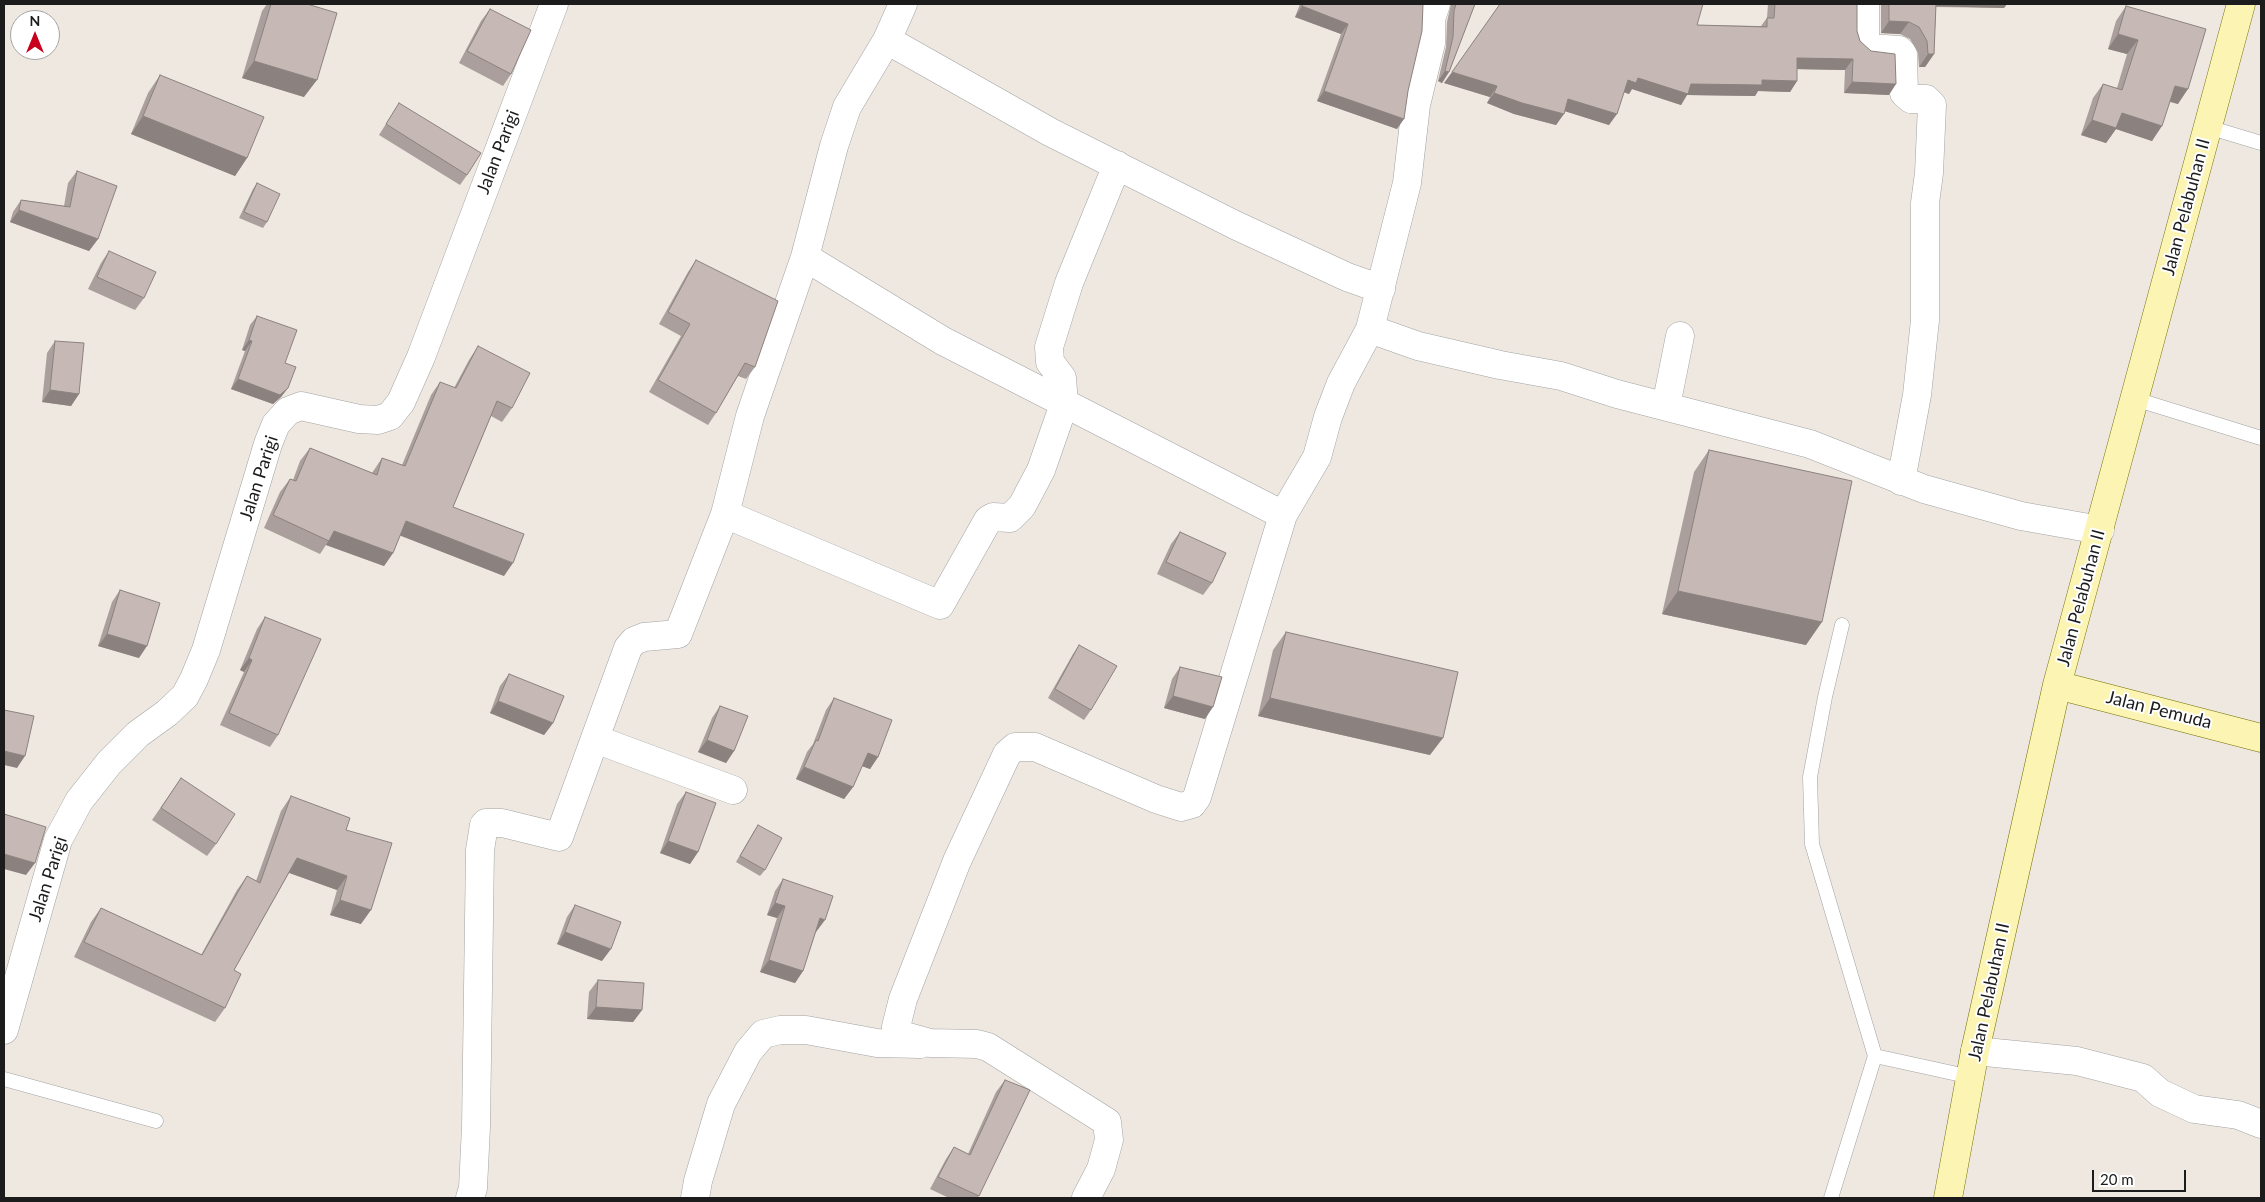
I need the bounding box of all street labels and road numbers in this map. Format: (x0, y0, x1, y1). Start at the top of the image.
street label: Jalan Parigi (472, 107, 524, 197)
street label: Jalan Pelabuhan II (2157, 136, 2215, 278)
street label: Jalan Parigi (235, 433, 283, 523)
street label: Jalan Pelabuhan II (2052, 527, 2110, 669)
street label: Jalan Pemuda (2104, 686, 2214, 734)
street label: Jalan Parigi (24, 834, 72, 924)
street label: Jalan Pelabuhan II (1964, 921, 2014, 1063)

